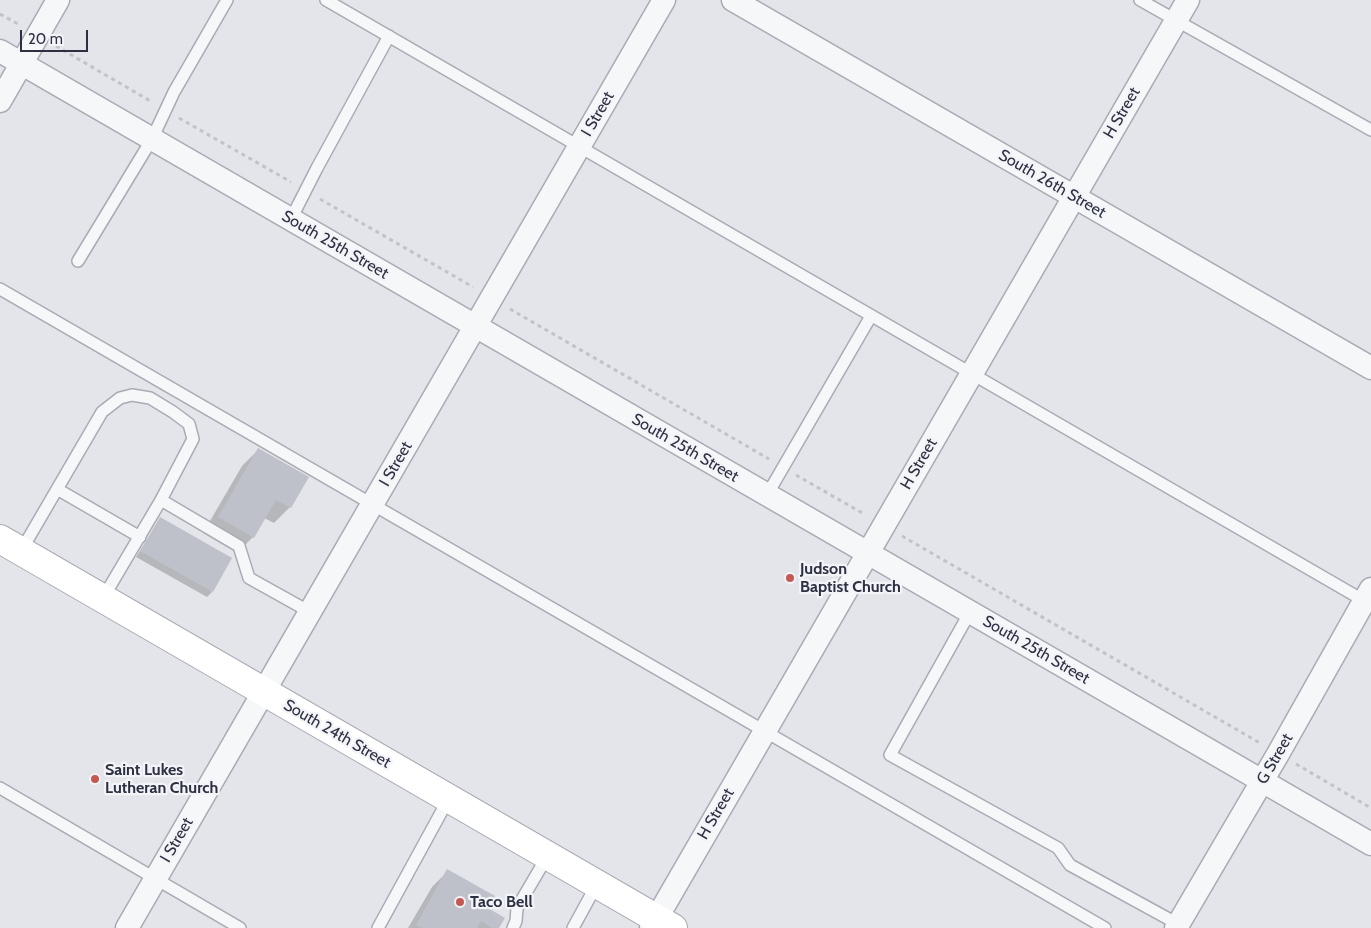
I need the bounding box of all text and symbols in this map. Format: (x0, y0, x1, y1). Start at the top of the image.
scale bar (22, 20, 90, 52)
text: 20 m (28, 30, 63, 48)
street label: H Street (1100, 84, 1144, 142)
street label: I Street (577, 88, 619, 140)
street label: South 26th Street (995, 146, 1109, 222)
street label: South 25th Street (278, 207, 392, 283)
street label: South 25th Street (628, 410, 742, 486)
street label: H Street (897, 435, 941, 493)
street label: I Street (375, 438, 417, 490)
place label: Judson Baptist Church (800, 559, 901, 597)
marker: Judson Baptist Church (784, 572, 796, 584)
street label: South 25th Street (979, 612, 1093, 688)
street label: South 24th Street (280, 696, 394, 772)
street label: G Street (1253, 730, 1297, 788)
place label: Saint Lukes Lutheran Church (105, 760, 218, 798)
marker: Saint Lukes Lutheran Church (89, 773, 101, 785)
street label: H Street (694, 785, 738, 843)
street label: I Street (156, 814, 198, 866)
place label: Taco Bell (470, 892, 533, 912)
marker: Taco Bell (454, 896, 466, 908)

